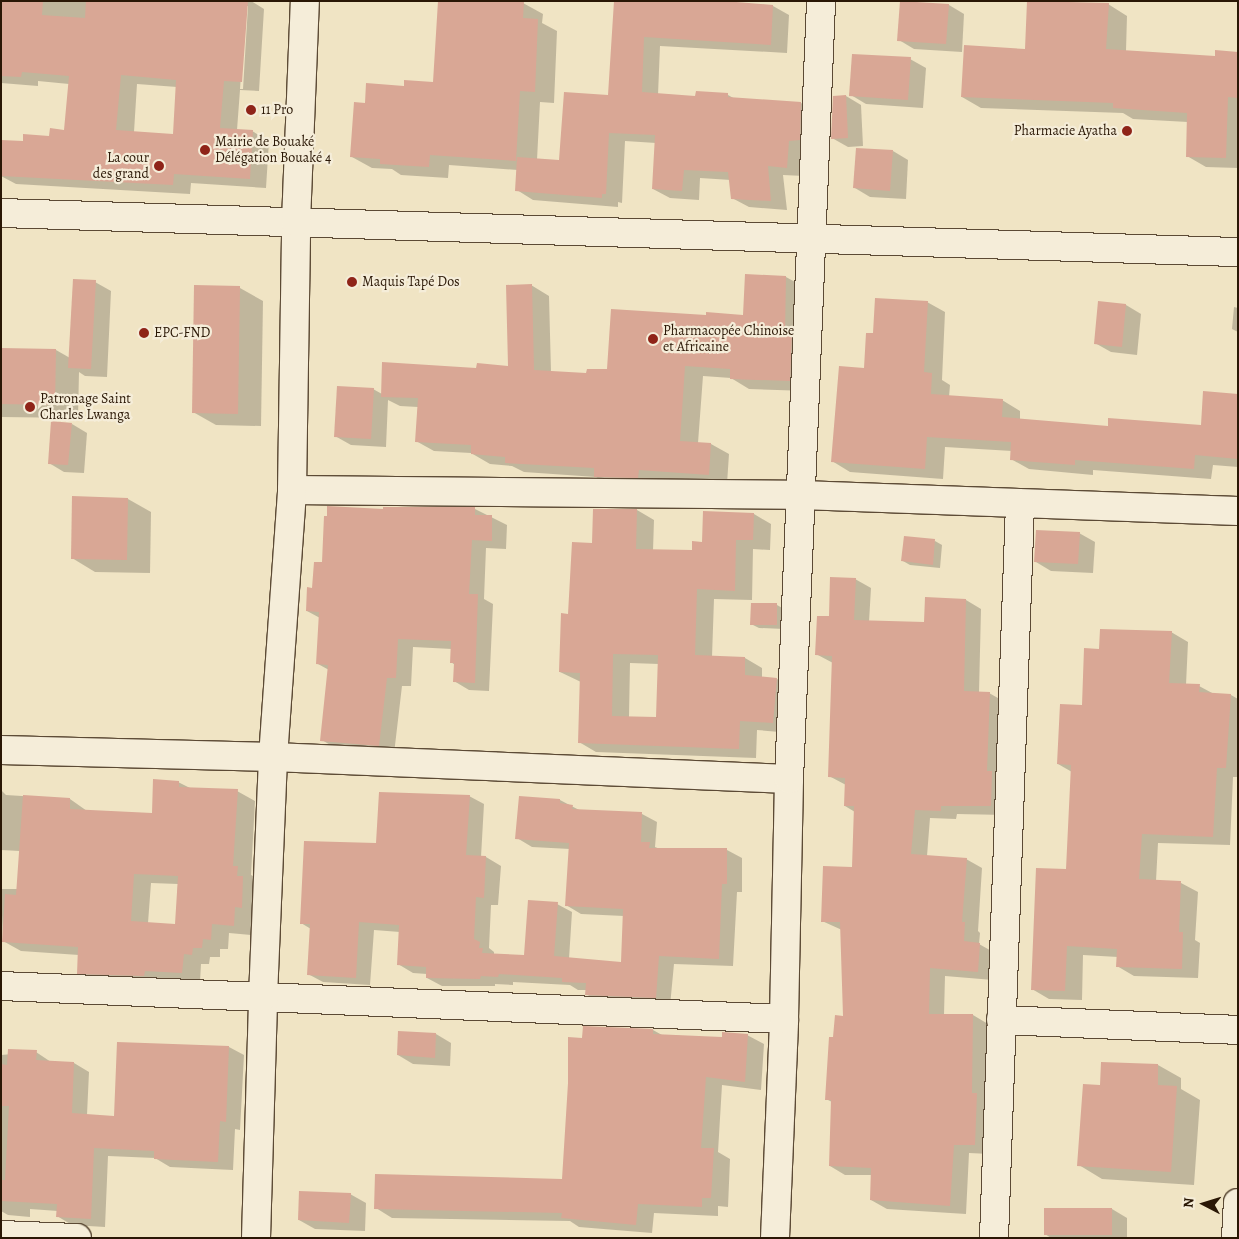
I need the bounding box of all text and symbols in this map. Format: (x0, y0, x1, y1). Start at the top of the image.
place label: 11 Pro (261, 102, 293, 118)
marker: 11 Pro (245, 104, 257, 116)
place label: Pharmacie Ayatha (1014, 123, 1117, 139)
marker: Pharmacie Ayatha (1121, 125, 1133, 137)
place label: Mairie de Bouaké Délégation Bouaké 4 (215, 134, 331, 166)
marker: Mairie de Bouaké Délégation Bouaké 4 (199, 144, 211, 156)
place label: La cour des grand (93, 150, 149, 182)
marker: La cour des grand (153, 160, 165, 172)
place label: Maquis Tapé Dos (362, 274, 460, 290)
marker: Maquis Tapé Dos (346, 276, 358, 288)
place label: Pharmacopée Chinoise et Africaine (663, 323, 794, 356)
place label: EPC-FND (154, 325, 210, 341)
marker: EPC-FND (138, 327, 150, 339)
marker: Pharmacopée Chinoise et Africaine (647, 333, 659, 345)
place label: Patronage Saint Charles Lwanga (40, 391, 131, 424)
marker: Patronage Saint Charles Lwanga (24, 401, 36, 413)
north arrow (1179, 1179, 1229, 1229)
text: N (1179, 1197, 1198, 1209)

